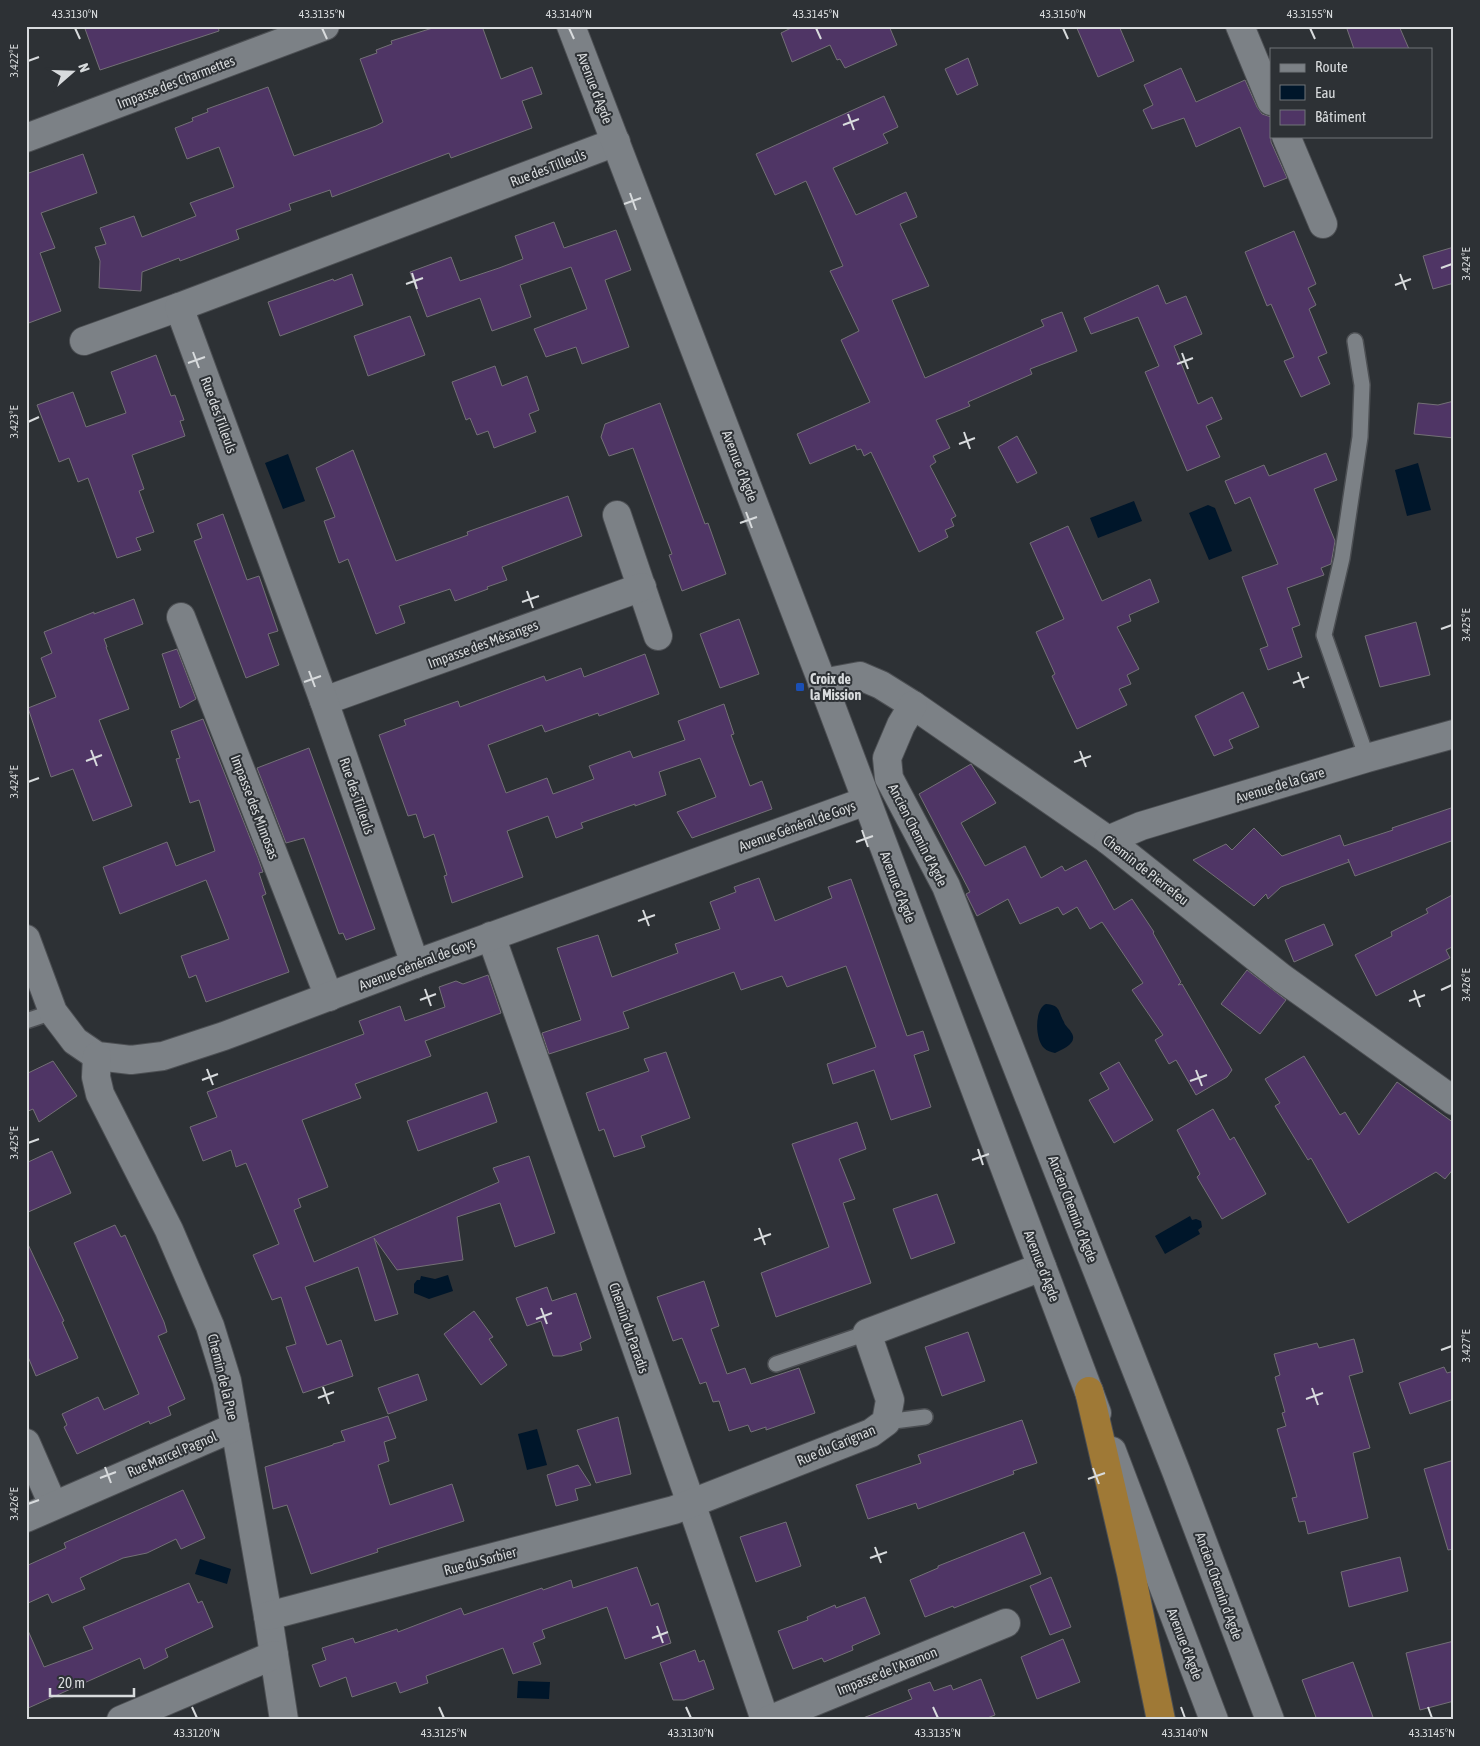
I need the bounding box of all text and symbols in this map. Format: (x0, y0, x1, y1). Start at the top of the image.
text: 43.3130°N (52, 7, 98, 21)
text: 43.3135°N (299, 7, 345, 21)
text: 43.3140°N (546, 7, 592, 21)
text: 43.3145°N (793, 7, 839, 21)
text: 43.3150°N (1040, 7, 1086, 21)
text: 43.3155°N (1287, 7, 1333, 21)
text: 3.422°E (7, 44, 21, 78)
north arrow (48, 48, 98, 98)
legend (1270, 48, 1432, 138)
street label: Avenue d'Agde (574, 50, 616, 126)
street label: Impasse des Charmettes (115, 52, 237, 112)
text: Route (1315, 58, 1348, 75)
text: N (75, 61, 93, 74)
text: Eau (1315, 84, 1336, 101)
text: Bâtiment (1315, 108, 1366, 125)
street label: Rue des Tilleuls (508, 146, 588, 190)
text: 3.424°E (1459, 247, 1473, 281)
street label: Rue des Tilleuls (198, 375, 240, 455)
text: 3.423°E (7, 405, 21, 439)
street label: Avenue d'Agde (719, 428, 761, 504)
text: 3.425°E (1459, 608, 1473, 642)
street label: Impasse des Mésanges (426, 617, 540, 671)
place label: Croix de la Mission (810, 671, 861, 703)
marker: Croix de la Mission (794, 681, 806, 693)
street label: Impasse des Mimosas (228, 753, 282, 861)
street label: Rue des Tilleuls (336, 756, 378, 836)
street label: Avenue de la Gare (1234, 764, 1326, 806)
text: 3.424°E (7, 765, 21, 799)
street label: Ancien Chemin d'Agde (885, 781, 951, 889)
street label: Avenue Général de Goys (736, 797, 858, 855)
street label: Chemin de Pierrefeu (1100, 832, 1192, 908)
street label: Avenue d'Agde (877, 849, 919, 925)
street label: Avenue Général de Goys (357, 934, 477, 994)
text: 3.426°E (1459, 968, 1473, 1002)
text: 3.425°E (7, 1126, 21, 1160)
street label: Ancien Chemin d'Agde (1045, 1153, 1101, 1265)
street label: Avenue d'Agde (1021, 1228, 1063, 1304)
street label: Chemin du Paradis (606, 1280, 652, 1376)
text: 3.427°E (1459, 1329, 1473, 1363)
street label: Chemin de la Pue (205, 1332, 241, 1422)
street label: Rue du Carignan (794, 1421, 878, 1469)
street label: Rue Marcel Pagnol (125, 1428, 219, 1480)
text: 3.426°E (7, 1487, 21, 1521)
street label: Ancien Chemin d'Agde (1192, 1530, 1246, 1642)
street label: Rue du Sorbier (442, 1543, 519, 1578)
street label: Avenue d'Agde (1164, 1606, 1206, 1682)
street label: Impasse de l'Aramon (835, 1644, 939, 1698)
scale bar (50, 1666, 134, 1698)
text: 20 m (58, 1674, 85, 1691)
text: 43.3120°N (174, 1726, 220, 1740)
text: 43.3125°N (421, 1726, 467, 1740)
text: 43.3130°N (668, 1726, 714, 1740)
text: 43.3135°N (915, 1726, 961, 1740)
text: 43.3140°N (1162, 1726, 1208, 1740)
text: 43.3145°N (1409, 1726, 1455, 1740)

